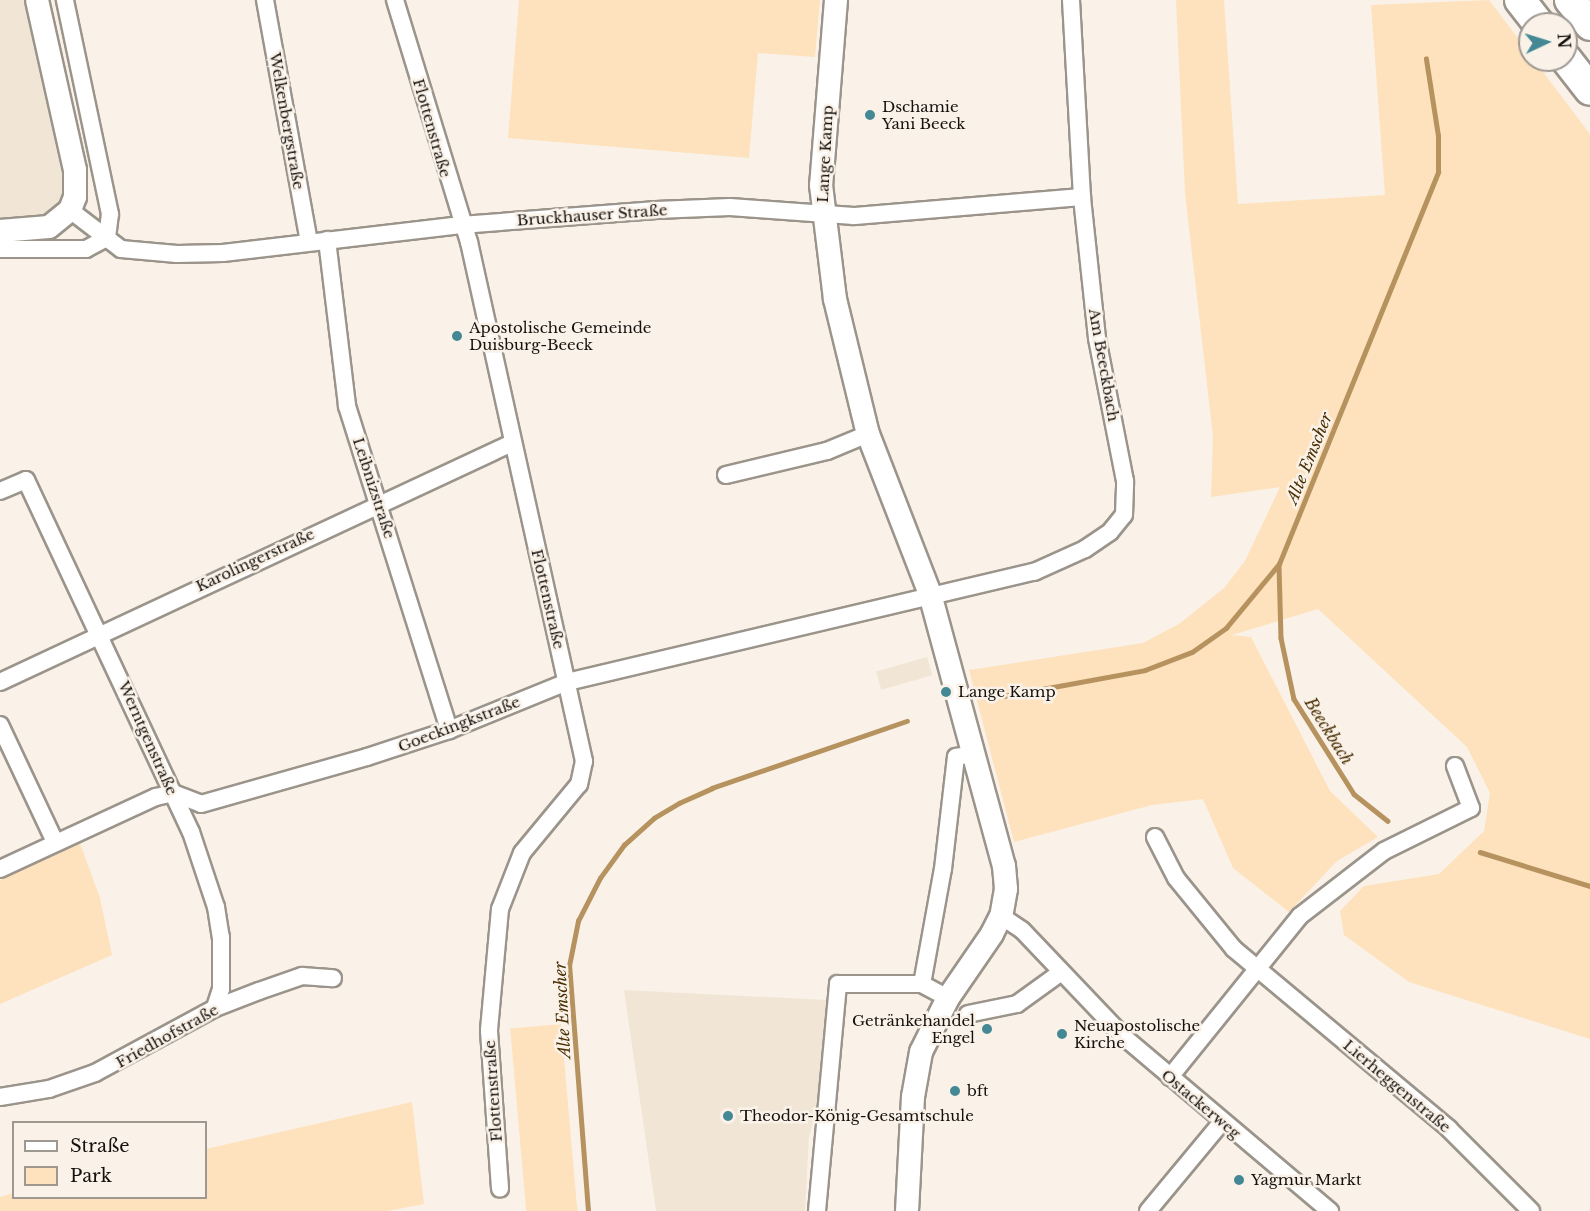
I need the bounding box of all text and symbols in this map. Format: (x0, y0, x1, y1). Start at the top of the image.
north arrow (1518, 12, 1578, 72)
text: N (1553, 33, 1574, 49)
street label: Welkenbergstraße (266, 51, 308, 191)
street label: Flottenstraße (409, 77, 455, 179)
place label: Dschamie Yani Beeck (882, 97, 966, 132)
street label: Lange Kamp (813, 105, 837, 203)
marker: Dschamie Yani Beeck (863, 108, 877, 122)
street label: Bruckhauser Straße (516, 201, 668, 229)
street label: Am Beeckbach (1085, 307, 1123, 423)
place label: Apostolische Gemeinde Duisburg-Beeck (469, 318, 651, 353)
marker: Apostolische Gemeinde Duisburg-Beeck (450, 329, 464, 343)
water label: Alte Emscher (1282, 410, 1336, 506)
street label: Leibnizstraße (349, 435, 399, 541)
street label: Karolingerstraße (193, 525, 317, 595)
street label: Flottenstraße (528, 547, 568, 651)
street label: Werntgenstraße (115, 678, 181, 798)
place label: Lange Kamp (958, 683, 1056, 701)
marker: Lange Kamp (939, 685, 953, 699)
street label: Goeckingkstraße (395, 692, 523, 756)
water label: Beeckbach (1301, 694, 1357, 768)
water label: Alte Emscher (550, 961, 574, 1059)
street label: Friedhofstraße (113, 1000, 221, 1072)
place label: Getränkehandel Engel (852, 1011, 975, 1046)
place label: Neuapostolische Kirche (1074, 1016, 1200, 1051)
marker: Getränkehandel Engel (980, 1022, 994, 1036)
marker: Neuapostolische Kirche (1055, 1027, 1069, 1041)
street label: Lierheggenstraße (1340, 1036, 1454, 1136)
street label: Flottenstraße (480, 1040, 506, 1142)
street label: Ostackerweg (1158, 1066, 1244, 1142)
place label: bft (967, 1082, 989, 1100)
marker: bft (948, 1084, 962, 1098)
place label: Theodor-König-Gesamtschule (740, 1107, 974, 1125)
marker: Theodor-König-Gesamtschule (721, 1109, 735, 1123)
legend (12, 1121, 207, 1199)
text: Straße (70, 1135, 130, 1157)
text: Park (70, 1165, 112, 1187)
place label: Yagmur Markt (1251, 1171, 1362, 1189)
marker: Yagmur Markt (1232, 1173, 1246, 1187)

